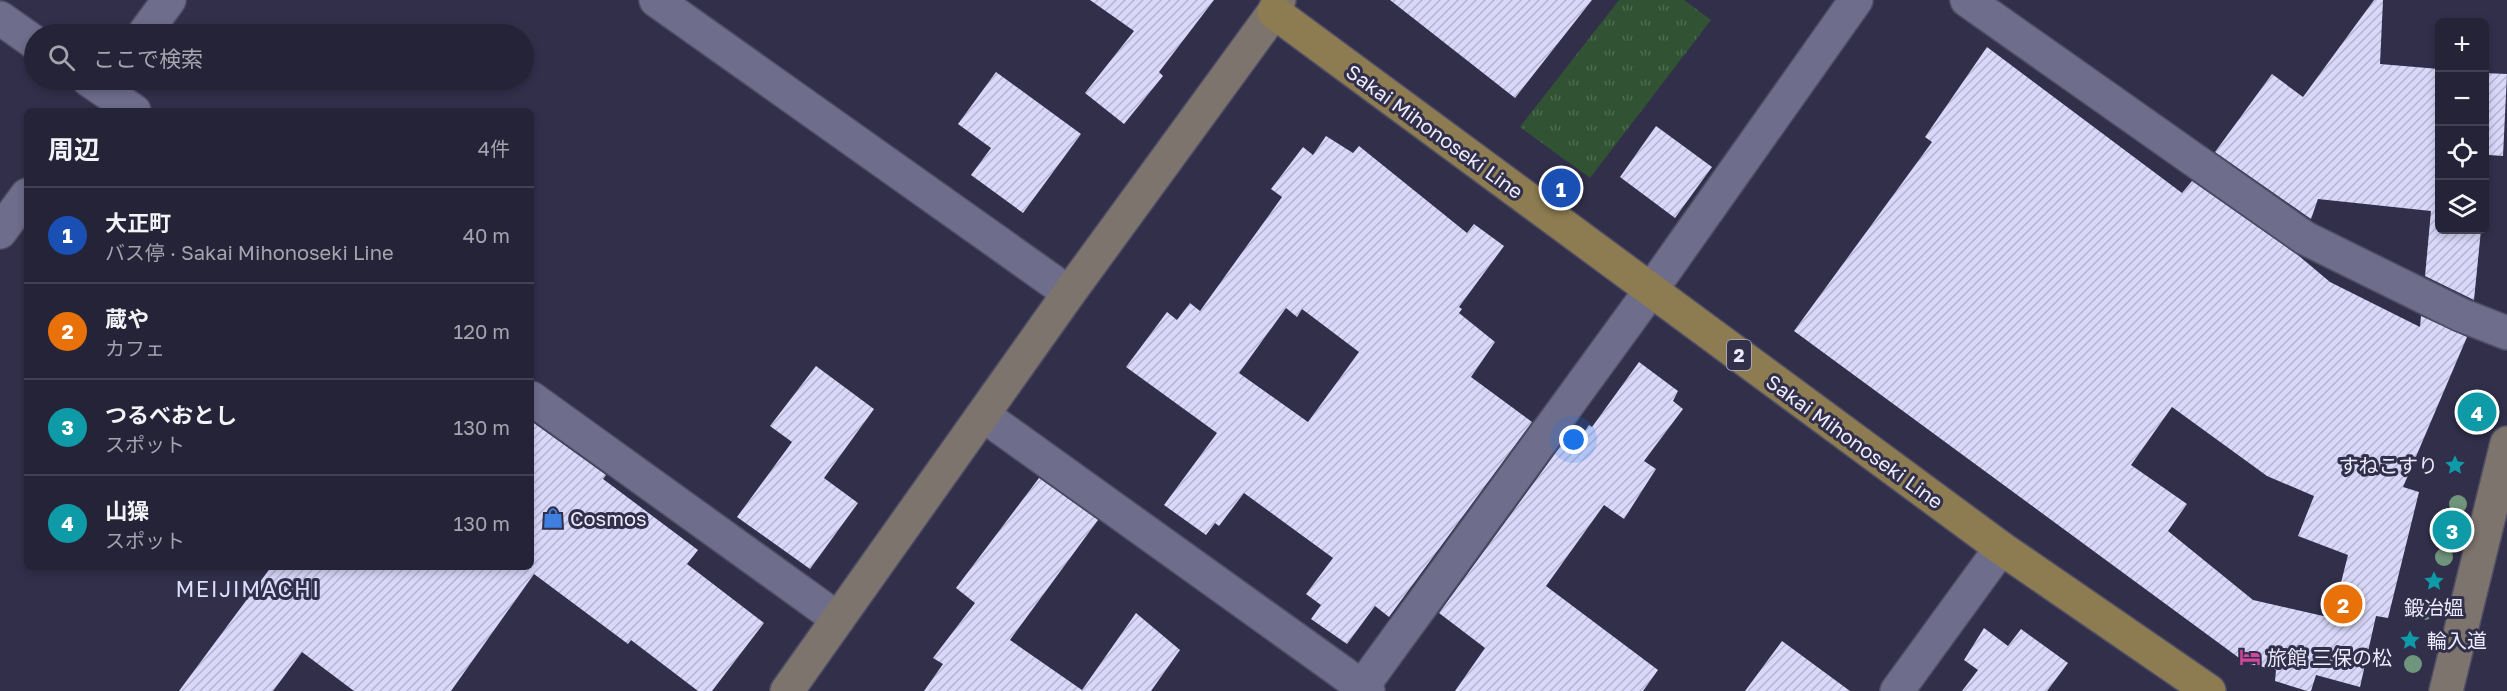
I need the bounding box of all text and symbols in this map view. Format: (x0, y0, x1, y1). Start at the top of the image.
map controls (2435, 18, 2489, 234)
button: + (2435, 18, 2489, 72)
search box (24, 24, 534, 90)
icon: search (45, 41, 78, 74)
text: ここで検索 (93, 45, 203, 72)
street label: Sakai Mihonoseki Line (1342, 59, 1528, 203)
button: − (2435, 72, 2489, 126)
button: locate (2435, 126, 2489, 180)
text: 周辺 (48, 134, 100, 165)
text: 4件 (478, 136, 510, 160)
pin: 1 (1542, 166, 1580, 210)
button: layers (2435, 180, 2489, 234)
text: 大正町 (105, 209, 171, 236)
text: 1 (62, 223, 73, 247)
text: 40 m (463, 223, 510, 247)
text: バス停 · Sakai Mihonoseki Line (105, 240, 394, 264)
text: 蔵や (105, 305, 149, 332)
text: 2 (61, 319, 74, 343)
text: 120 m (454, 319, 510, 343)
text: カフェ (105, 336, 165, 360)
road number: 2 (1727, 340, 1751, 370)
street label: Sakai Mihonoseki Line (1762, 369, 1948, 513)
pin: 4 (2458, 390, 2496, 434)
text: つるべおとし (105, 401, 237, 428)
text: 3 (61, 415, 74, 439)
text: 130 m (454, 415, 510, 439)
your location (1559, 425, 1588, 454)
text: スポット (105, 432, 185, 456)
place label: すねこすり (2338, 453, 2438, 477)
place icon: すねこすり (2443, 453, 2467, 477)
text: 山𤢖 (105, 497, 149, 524)
shop icon: Cosmos (541, 506, 565, 530)
place label: Cosmos (570, 506, 647, 530)
pin: 3 (2432, 508, 2472, 552)
text: 4 (61, 511, 74, 535)
text: 130 m (454, 511, 510, 535)
text: スポット (105, 528, 185, 552)
place icon: 鍛冶媼 (2422, 569, 2446, 593)
district label: MEIJIMACHI (175, 575, 321, 602)
pin: 2 (2324, 582, 2362, 626)
place label: 鍛冶媼 (2404, 595, 2464, 619)
place icon: 輪入道 (2398, 628, 2422, 652)
place label: 輪入道 (2427, 628, 2487, 652)
hotel icon: 旅館 三保の松 (2238, 645, 2262, 669)
place label: 旅館 三保の松 (2267, 645, 2392, 669)

